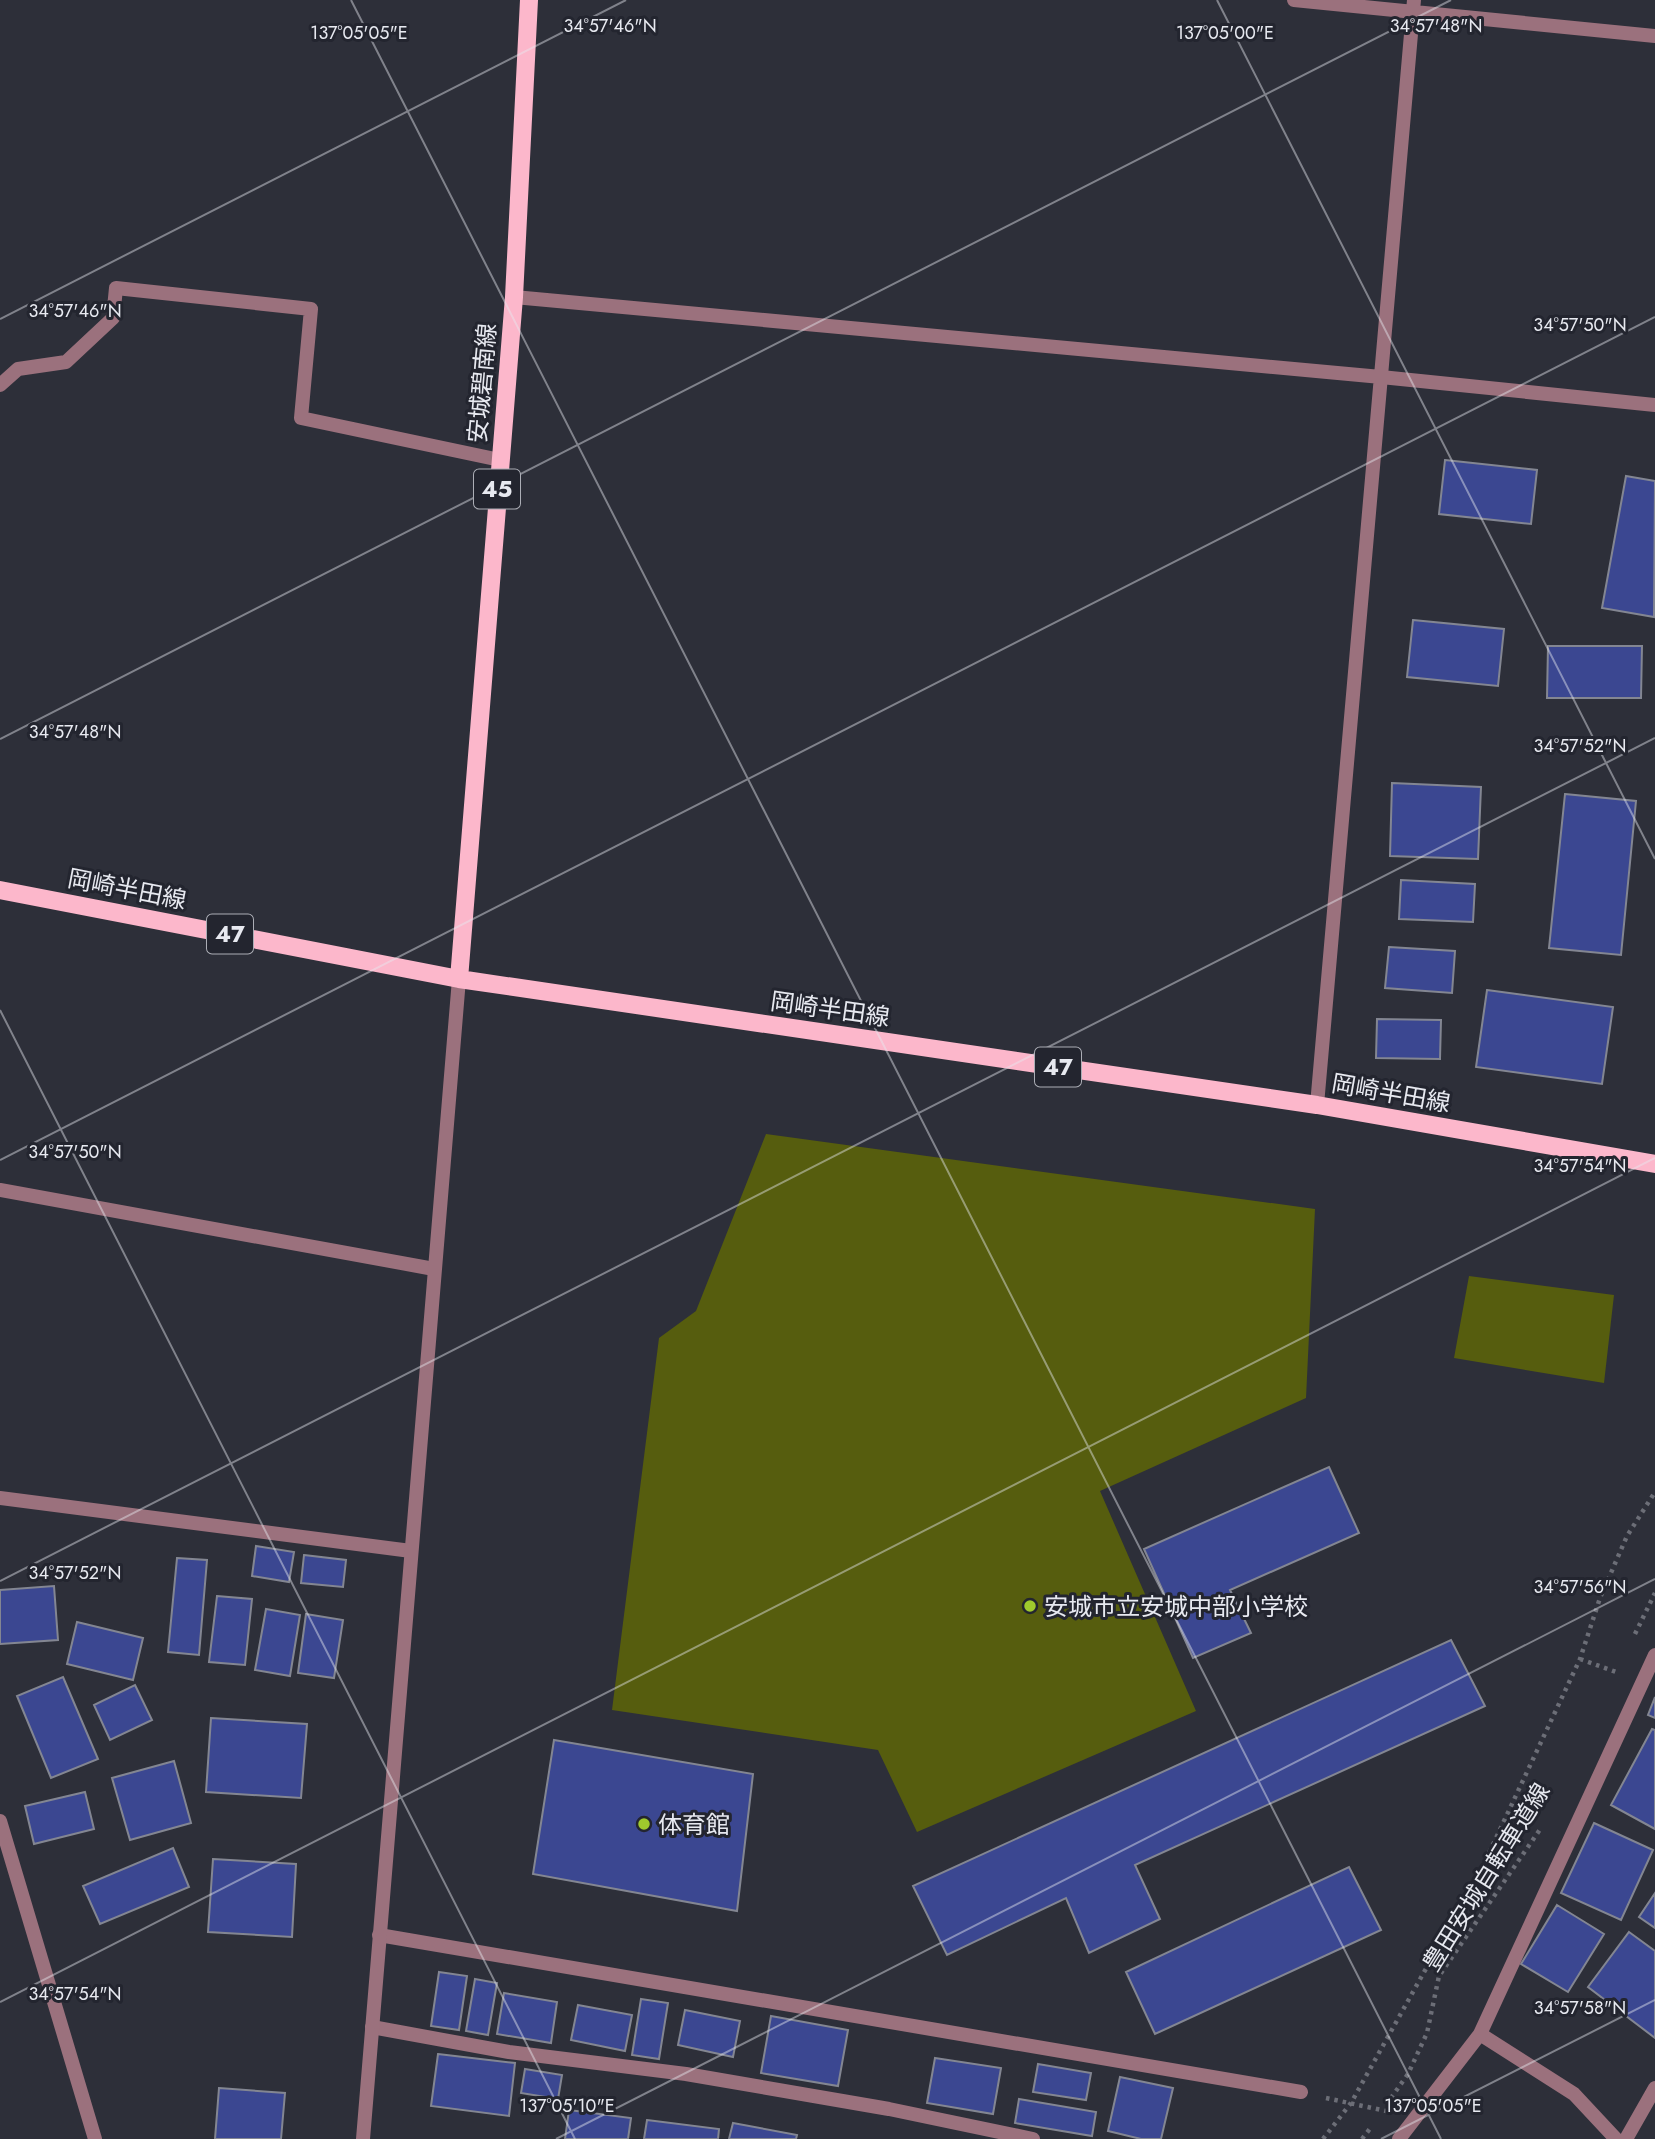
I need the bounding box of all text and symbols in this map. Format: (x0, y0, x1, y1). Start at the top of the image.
text: 34°57'46"N (563, 13, 657, 39)
text: 34°57'48"N (1390, 13, 1482, 39)
text: 137°05'05"E (310, 20, 408, 46)
text: 137°05'00"E (1176, 20, 1274, 46)
text: 34°57'46"N (28, 298, 122, 324)
text: 34°57'50"N (1533, 312, 1627, 338)
street label: 安城碧南線 (459, 322, 505, 444)
road number: 45 (474, 470, 520, 509)
text: 34°57'48"N (29, 719, 121, 745)
text: 34°57'52"N (1534, 733, 1626, 759)
street label: 岡崎半田線 (65, 860, 189, 918)
road number: 47 (207, 914, 253, 953)
street label: 岡崎半田線 (768, 983, 892, 1035)
road number: 47 (1035, 1048, 1081, 1086)
street label: 岡崎半田線 (1329, 1065, 1453, 1121)
text: 34°57'50"N (28, 1139, 122, 1165)
text: 34°57'54"N (1533, 1153, 1627, 1179)
text: 34°57'52"N (29, 1560, 121, 1586)
text: 34°57'56"N (1534, 1574, 1626, 1600)
place label: 安城市立安城中部小学校 (1044, 1589, 1308, 1624)
marker: 安城市立安城中部小学校 (1022, 1598, 1038, 1614)
street label: 豊田安城自転車道線 (1414, 1776, 1558, 1978)
place label: 体育館 (658, 1807, 730, 1842)
marker: 体育館 (636, 1816, 652, 1832)
text: 34°57'54"N (28, 1981, 122, 2007)
text: 34°57'58"N (1534, 1995, 1626, 2021)
text: 137°05'10"E (519, 2093, 615, 2119)
text: 137°05'05"E (1384, 2093, 1482, 2119)

